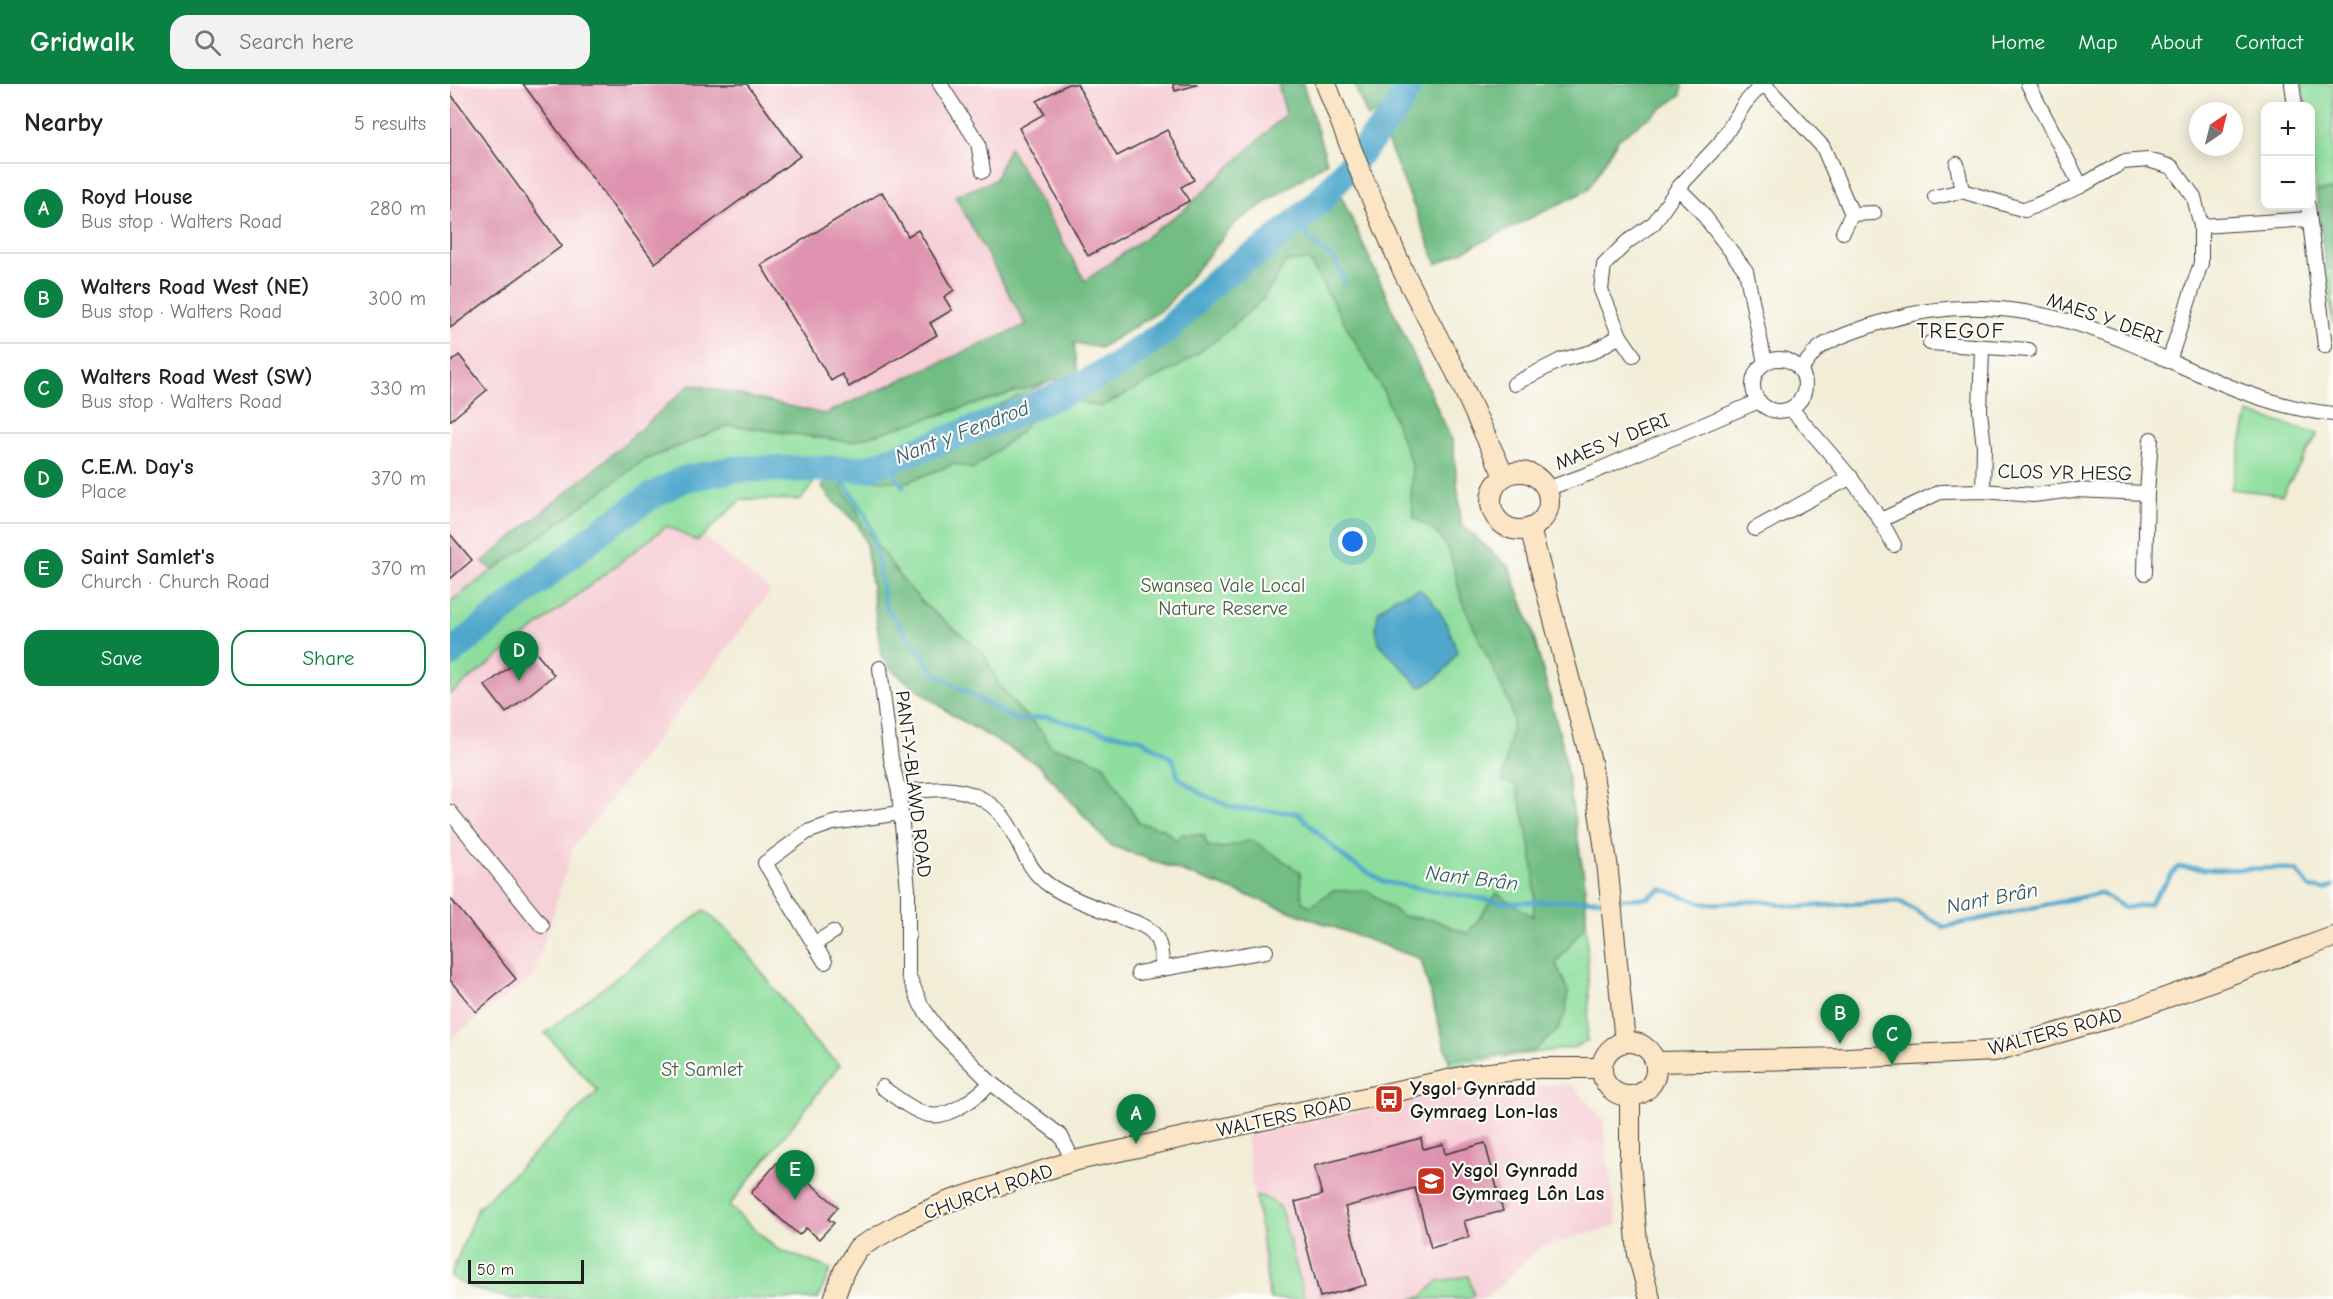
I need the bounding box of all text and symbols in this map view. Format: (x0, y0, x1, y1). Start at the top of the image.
search box (170, 15, 590, 69)
text: Gridwalk (30, 26, 134, 58)
icon: search (191, 26, 224, 59)
text: Search here (239, 29, 354, 55)
text: Home (1991, 30, 2045, 54)
text: Map (2078, 30, 2118, 54)
text: About (2151, 30, 2202, 54)
text: Contact (2235, 30, 2303, 54)
north arrow (2189, 102, 2243, 156)
map controls (2261, 102, 2315, 210)
button: + (2261, 102, 2315, 156)
text: Nearby (24, 108, 103, 138)
text: 5 results (354, 112, 426, 135)
button: − (2261, 156, 2315, 210)
text: Royd House (81, 184, 193, 210)
text: A (38, 197, 49, 220)
text: 280 m (370, 197, 426, 220)
text: Bus stop · Walters Road (81, 210, 282, 233)
text: Walters Road West (NE) (81, 274, 309, 300)
text: B (37, 287, 50, 310)
text: 300 m (368, 287, 426, 310)
street label: MAES Y DERI (2044, 288, 2166, 349)
text: Bus stop · Walters Road (81, 300, 282, 323)
district label: TREGOF (1916, 318, 2006, 344)
text: Walters Road West (SW) (81, 364, 312, 390)
text: C (37, 377, 50, 400)
text: 330 m (370, 377, 426, 400)
text: Bus stop · Walters Road (81, 390, 282, 413)
water label: Nant y Fendrod (892, 395, 1033, 469)
street label: MAES Y DERI (1552, 408, 1673, 475)
text: C.E.M. Day's (81, 454, 194, 480)
street label: CLOS YR HESG (1997, 460, 2132, 485)
text: D (37, 467, 50, 490)
text: 370 m (371, 467, 426, 490)
text: Place (81, 480, 127, 503)
your location (1338, 527, 1367, 556)
text: Saint Samlet's (81, 544, 214, 570)
text: E (38, 557, 49, 580)
text: 370 m (371, 557, 426, 580)
text: Church · Church Road (81, 570, 270, 593)
park label: Swansea Vale Local Nature Reserve (1141, 574, 1305, 620)
button: Save (24, 630, 219, 686)
button: Share (231, 630, 426, 686)
pin: D (500, 632, 538, 681)
street label: PANT-Y-BLAWD ROAD (891, 689, 936, 879)
water label: Nant Brân (1424, 860, 1520, 896)
water label: Nant Brân (1944, 877, 2040, 919)
pin: B (1820, 994, 1860, 1044)
street label: WALTERS ROAD (1986, 1003, 2124, 1060)
pin: C (1872, 1016, 1912, 1065)
park label: St Samlet (661, 1058, 744, 1081)
place label: Ysgol Gynradd Gymraeg Lon-las (1410, 1077, 1558, 1123)
bus stop icon: Ysgol Gynradd Gymraeg Lon-las (1373, 1083, 1405, 1115)
street label: WALTERS ROAD (1215, 1091, 1354, 1142)
pin: A (1116, 1094, 1156, 1144)
pin: E (776, 1150, 814, 1200)
street label: CHURCH ROAD (921, 1159, 1056, 1224)
place label: Ysgol Gynradd Gymraeg Lôn Las (1452, 1159, 1604, 1205)
school or university icon: Ysgol Gynradd Gymraeg Lôn Las (1415, 1165, 1447, 1197)
scale bar (468, 1257, 584, 1284)
text: 50 m (477, 1261, 514, 1279)

